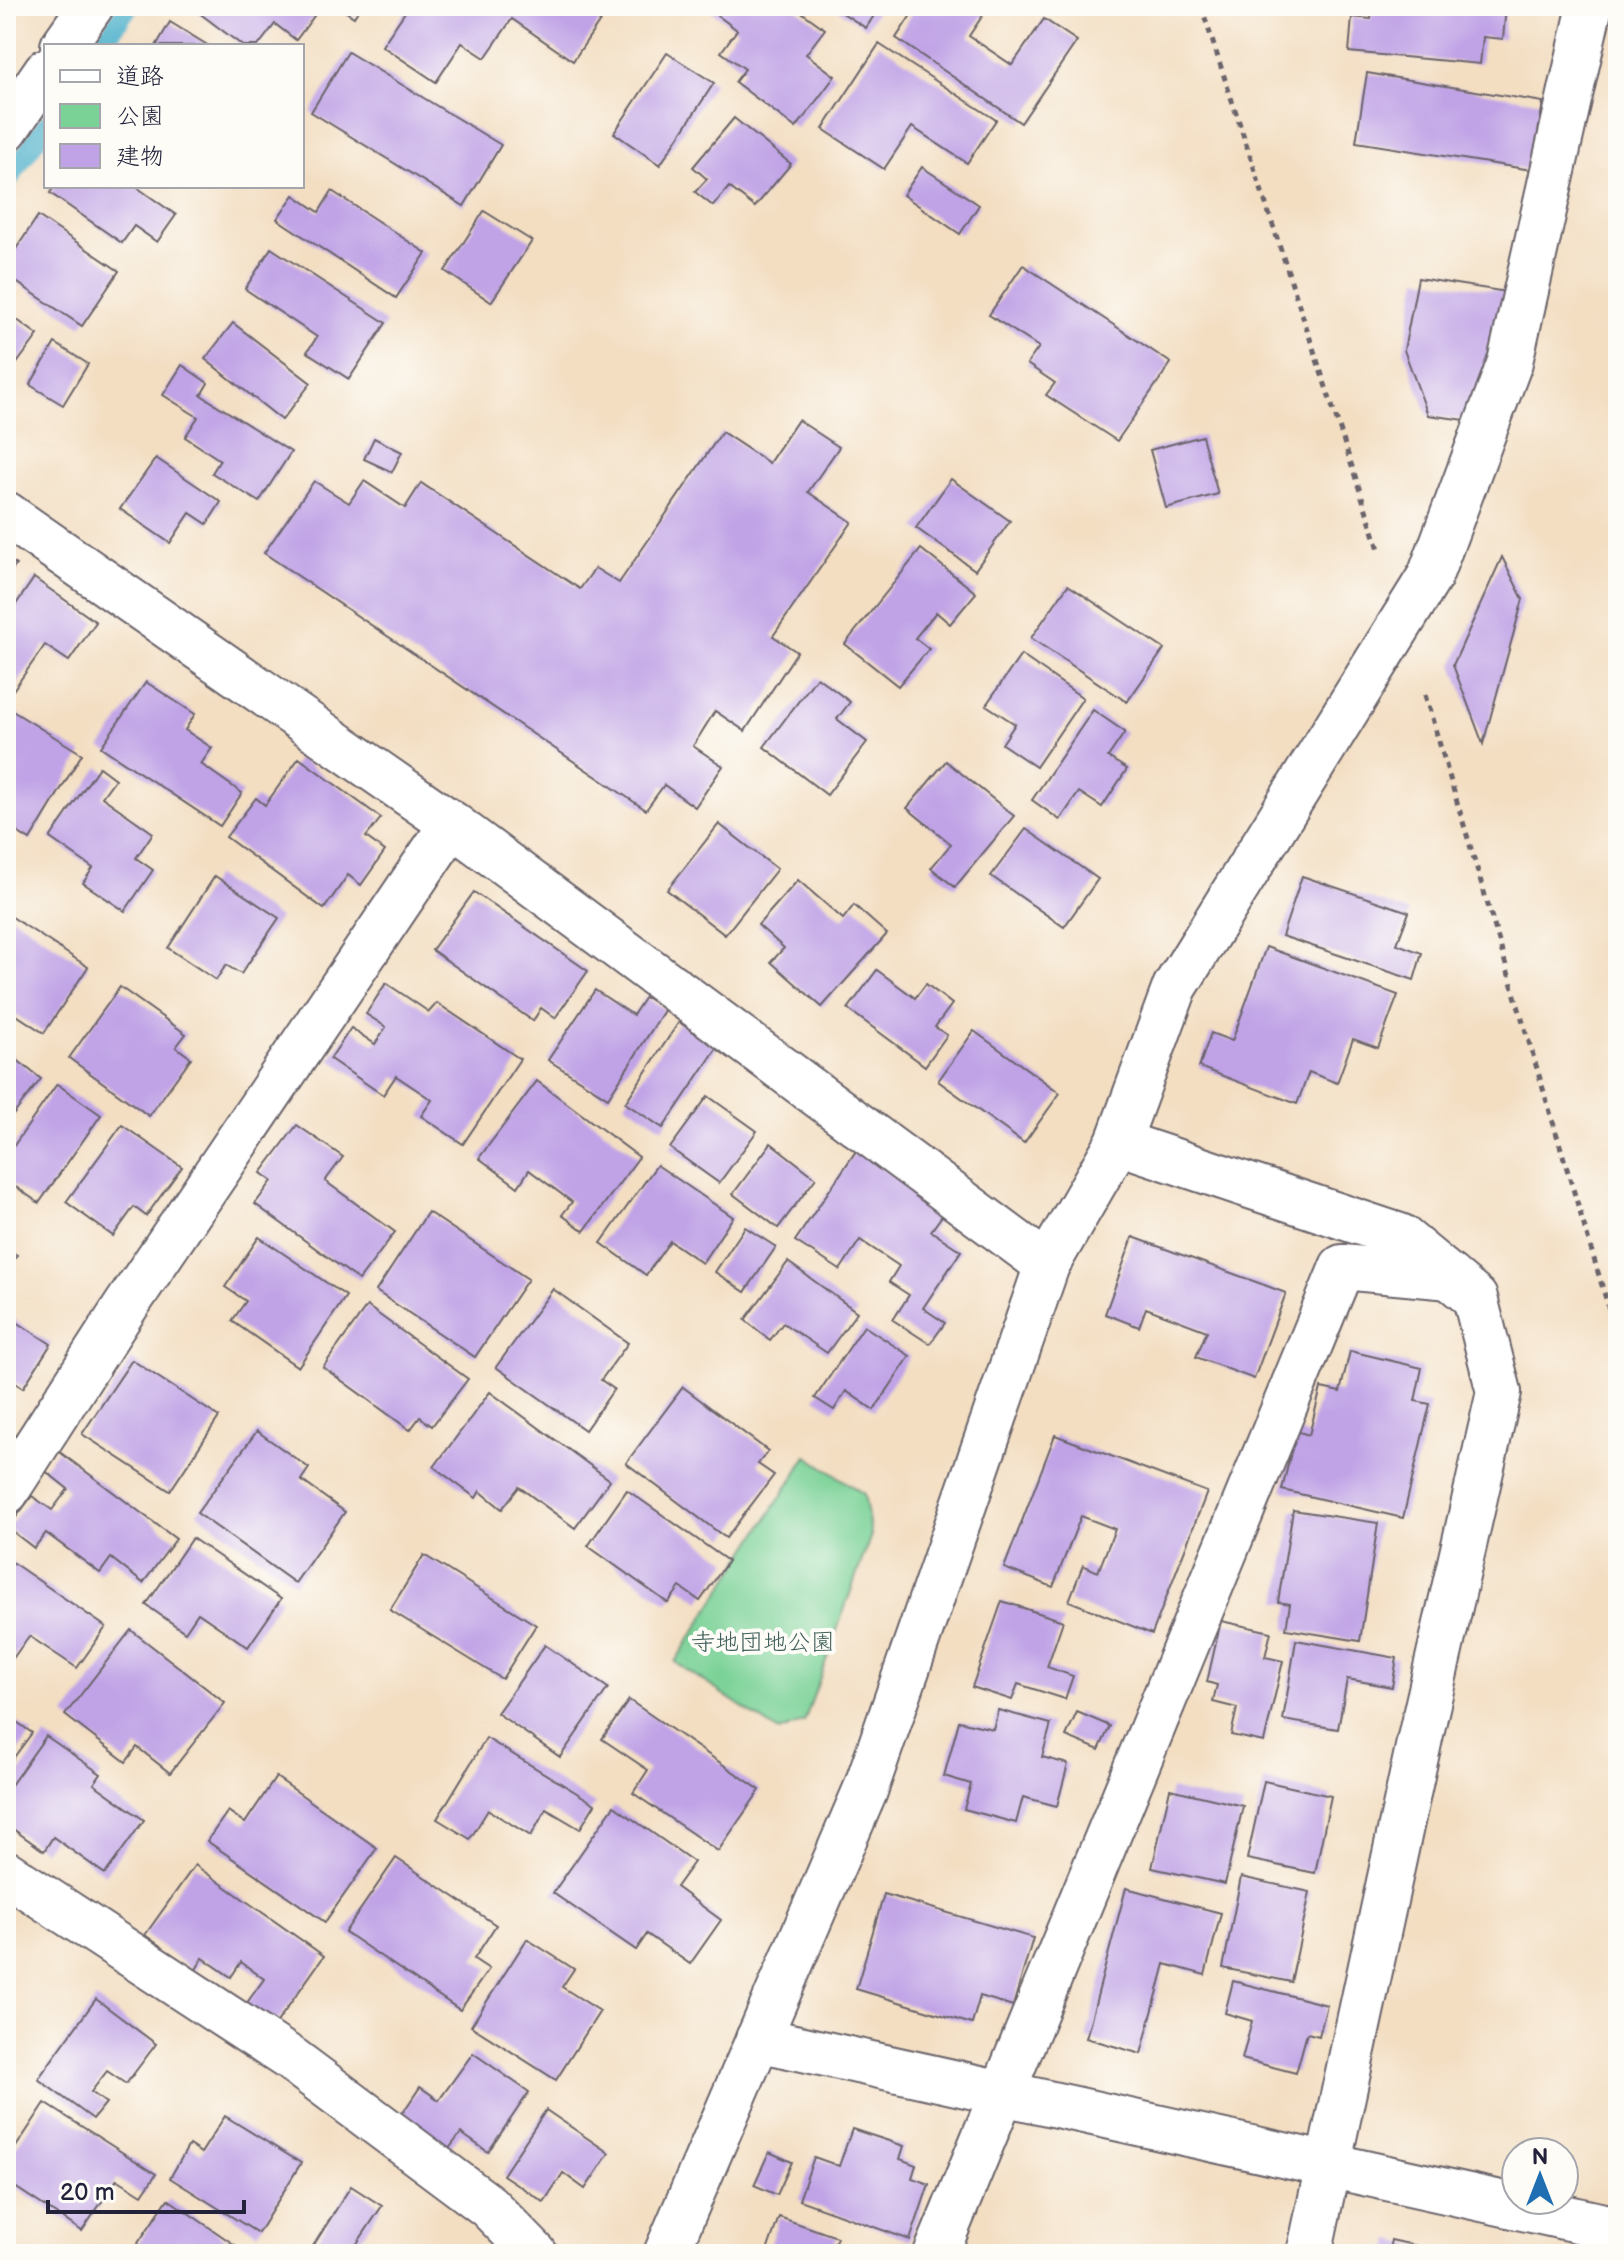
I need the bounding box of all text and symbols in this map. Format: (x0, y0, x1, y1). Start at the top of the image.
legend (44, 44, 304, 188)
text: 道路 (116, 62, 164, 91)
text: 公園 (116, 102, 164, 131)
text: 建物 (116, 142, 164, 171)
park label: 寺地団地公園 (691, 1628, 835, 1657)
north arrow (1500, 2136, 1580, 2216)
text: N (1532, 2144, 1548, 2171)
scale bar (48, 2164, 244, 2214)
text: 20 m (60, 2178, 115, 2207)

